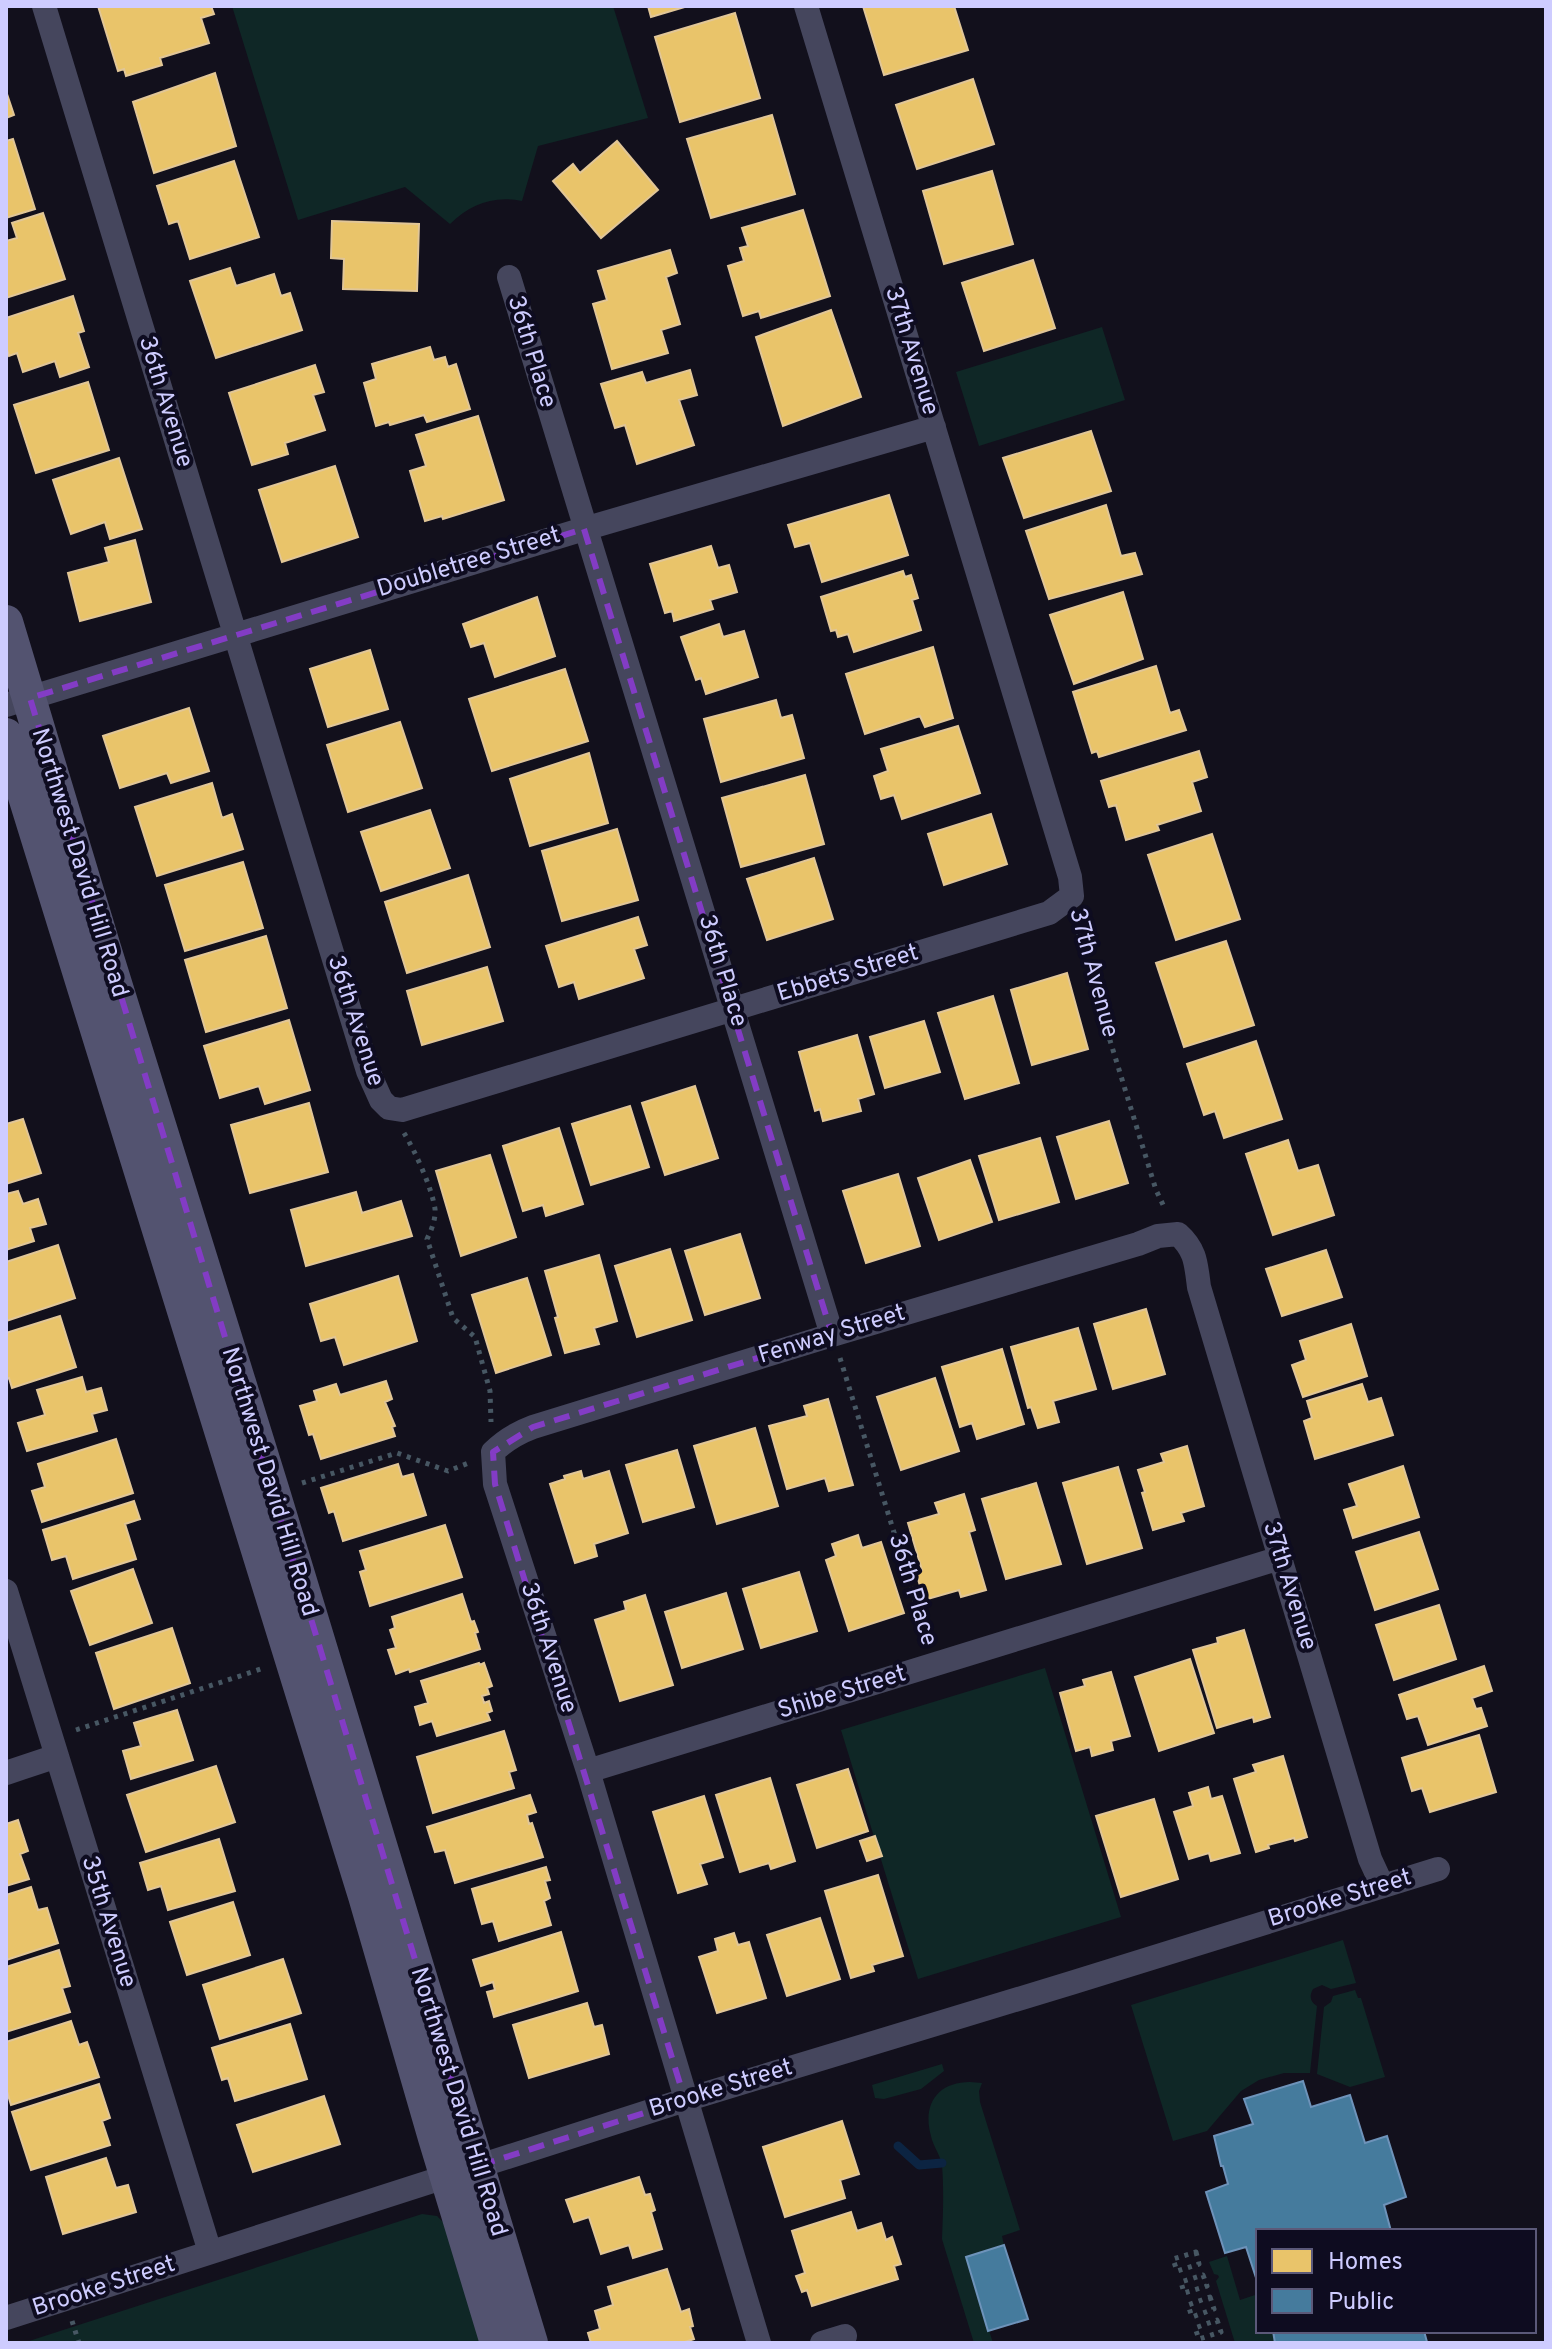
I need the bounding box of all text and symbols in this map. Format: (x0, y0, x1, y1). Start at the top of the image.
street label: 37th Avenue (877, 283, 945, 419)
street label: 36th Place (500, 292, 562, 412)
street label: 36th Avenue (131, 333, 199, 471)
street label: Doubletree Street (374, 521, 564, 605)
street label: Northwest David Hill Road (24, 725, 134, 1001)
street label: 37th Avenue (1061, 905, 1125, 1041)
street label: 36th Place (691, 911, 753, 1031)
street label: Ebbets Street (774, 938, 922, 1010)
street label: 36th Avenue (320, 952, 390, 1090)
street label: Fenway Street (755, 1298, 909, 1372)
street label: Northwest David Hill Road (214, 1344, 324, 1620)
street label: 37th Avenue (1255, 1518, 1323, 1654)
street label: 36th Place (881, 1530, 943, 1650)
street label: 36th Avenue (513, 1579, 583, 1717)
street label: Shibe Street (774, 1659, 910, 1727)
street label: 35th Avenue (74, 1852, 142, 1992)
street label: Brooke Street (1265, 1863, 1415, 1935)
street label: Northwest David Hill Road (403, 1964, 513, 2240)
street label: Brooke Street (646, 2053, 796, 2125)
legend (1256, 2229, 1536, 2333)
text: Homes (1328, 2248, 1403, 2278)
street label: Brooke Street (29, 2250, 179, 2324)
text: Public (1328, 2288, 1394, 2318)

